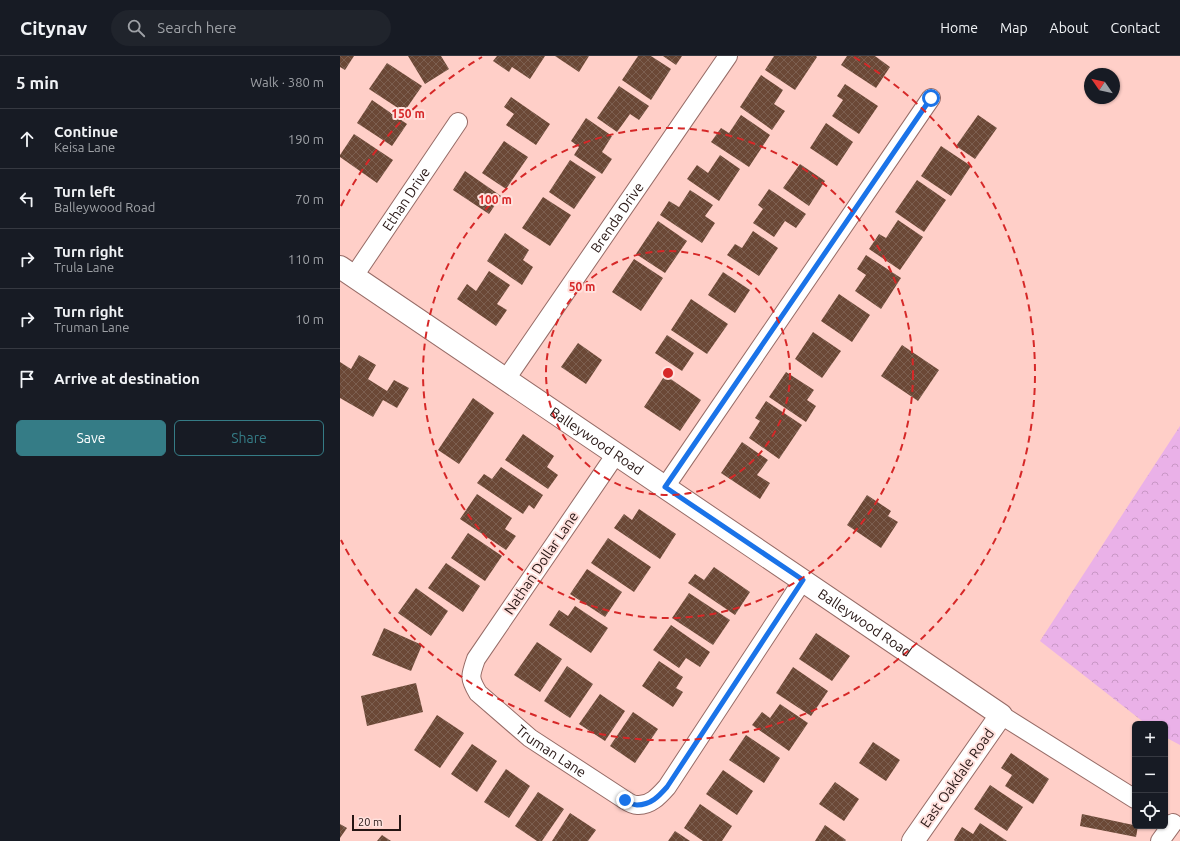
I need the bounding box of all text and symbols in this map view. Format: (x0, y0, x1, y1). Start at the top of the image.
search box (111, 10, 391, 46)
text: Citynav (20, 17, 87, 39)
icon: search (125, 17, 147, 39)
text: Search here (157, 19, 237, 36)
text: Home (940, 20, 978, 36)
text: Map (1000, 20, 1028, 36)
text: About (1050, 20, 1089, 36)
text: Contact (1111, 20, 1160, 36)
north arrow (1084, 68, 1120, 104)
text: 5 min (16, 73, 59, 92)
text: Walk · 380 m (250, 75, 324, 89)
route start (922, 89, 940, 107)
text: 150 m (391, 107, 425, 120)
text: Continue (54, 123, 118, 140)
icon: ahead (16, 128, 38, 150)
text: 190 m (288, 132, 324, 146)
text: Keisa Lane (54, 140, 115, 154)
street label: Ethan Drive (379, 164, 433, 234)
street label: Brenda Drive (587, 179, 647, 256)
text: Turn left (54, 183, 115, 200)
icon: left (16, 188, 38, 210)
text: 70 m (295, 192, 324, 206)
text: 100 m (478, 193, 512, 206)
text: Balleywood Road (54, 200, 155, 214)
text: Turn right (54, 243, 124, 260)
icon: right (16, 248, 38, 270)
text: 110 m (288, 252, 324, 266)
text: Trula Lane (54, 260, 114, 274)
text: 50 m (569, 280, 595, 293)
text: Turn right (54, 303, 124, 320)
icon: right (16, 308, 38, 330)
text: 10 m (295, 312, 324, 326)
text: Truman Lane (54, 320, 129, 334)
centre of rings (661, 366, 675, 380)
icon: arrive (16, 368, 38, 390)
text: Arrive at destination (54, 370, 200, 387)
street label: Balleywood Road (547, 404, 646, 478)
button: Save (16, 420, 166, 456)
button: Share (174, 420, 324, 456)
street label: Nathan Dollar Lane (501, 509, 581, 617)
street label: Balleywood Road (815, 585, 914, 660)
map controls (1132, 721, 1168, 829)
button: + (1132, 721, 1168, 757)
street label: Truman Lane (513, 722, 589, 780)
street label: East Oakdale Road (917, 725, 997, 831)
button: − (1132, 757, 1168, 793)
route end (616, 791, 634, 809)
button: locate (1132, 793, 1168, 829)
scale bar (352, 813, 401, 832)
text: 20 m (358, 816, 382, 828)

